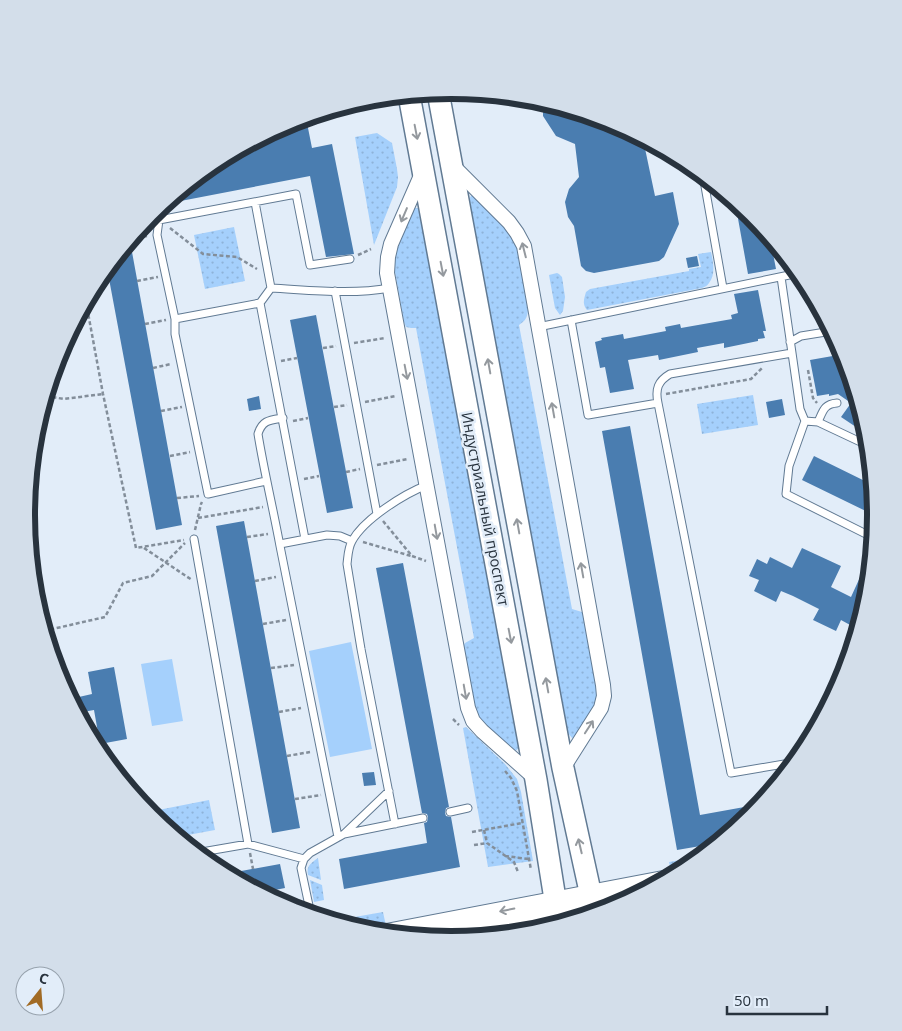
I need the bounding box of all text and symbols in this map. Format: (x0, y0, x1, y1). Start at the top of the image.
one-way arrow (412, 124, 422, 140)
one-way arrow (399, 207, 408, 222)
one-way arrow (519, 243, 528, 259)
one-way arrow (437, 261, 447, 277)
one-way arrow (483, 358, 493, 374)
one-way arrow (402, 364, 412, 380)
one-way arrow (548, 403, 558, 419)
street label: Индустриальный проспект (457, 410, 515, 608)
one-way arrow (513, 518, 523, 534)
one-way arrow (431, 524, 441, 540)
one-way arrow (577, 562, 587, 578)
one-way arrow (505, 627, 515, 643)
one-way arrow (542, 678, 552, 694)
one-way arrow (461, 684, 471, 700)
one-way arrow (584, 720, 594, 734)
one-way arrow (575, 839, 584, 855)
one-way arrow (500, 906, 516, 915)
north arrow (15, 966, 65, 1016)
text: С (37, 968, 51, 989)
scale bar (727, 984, 827, 1016)
text: 50 m (734, 990, 769, 1010)

